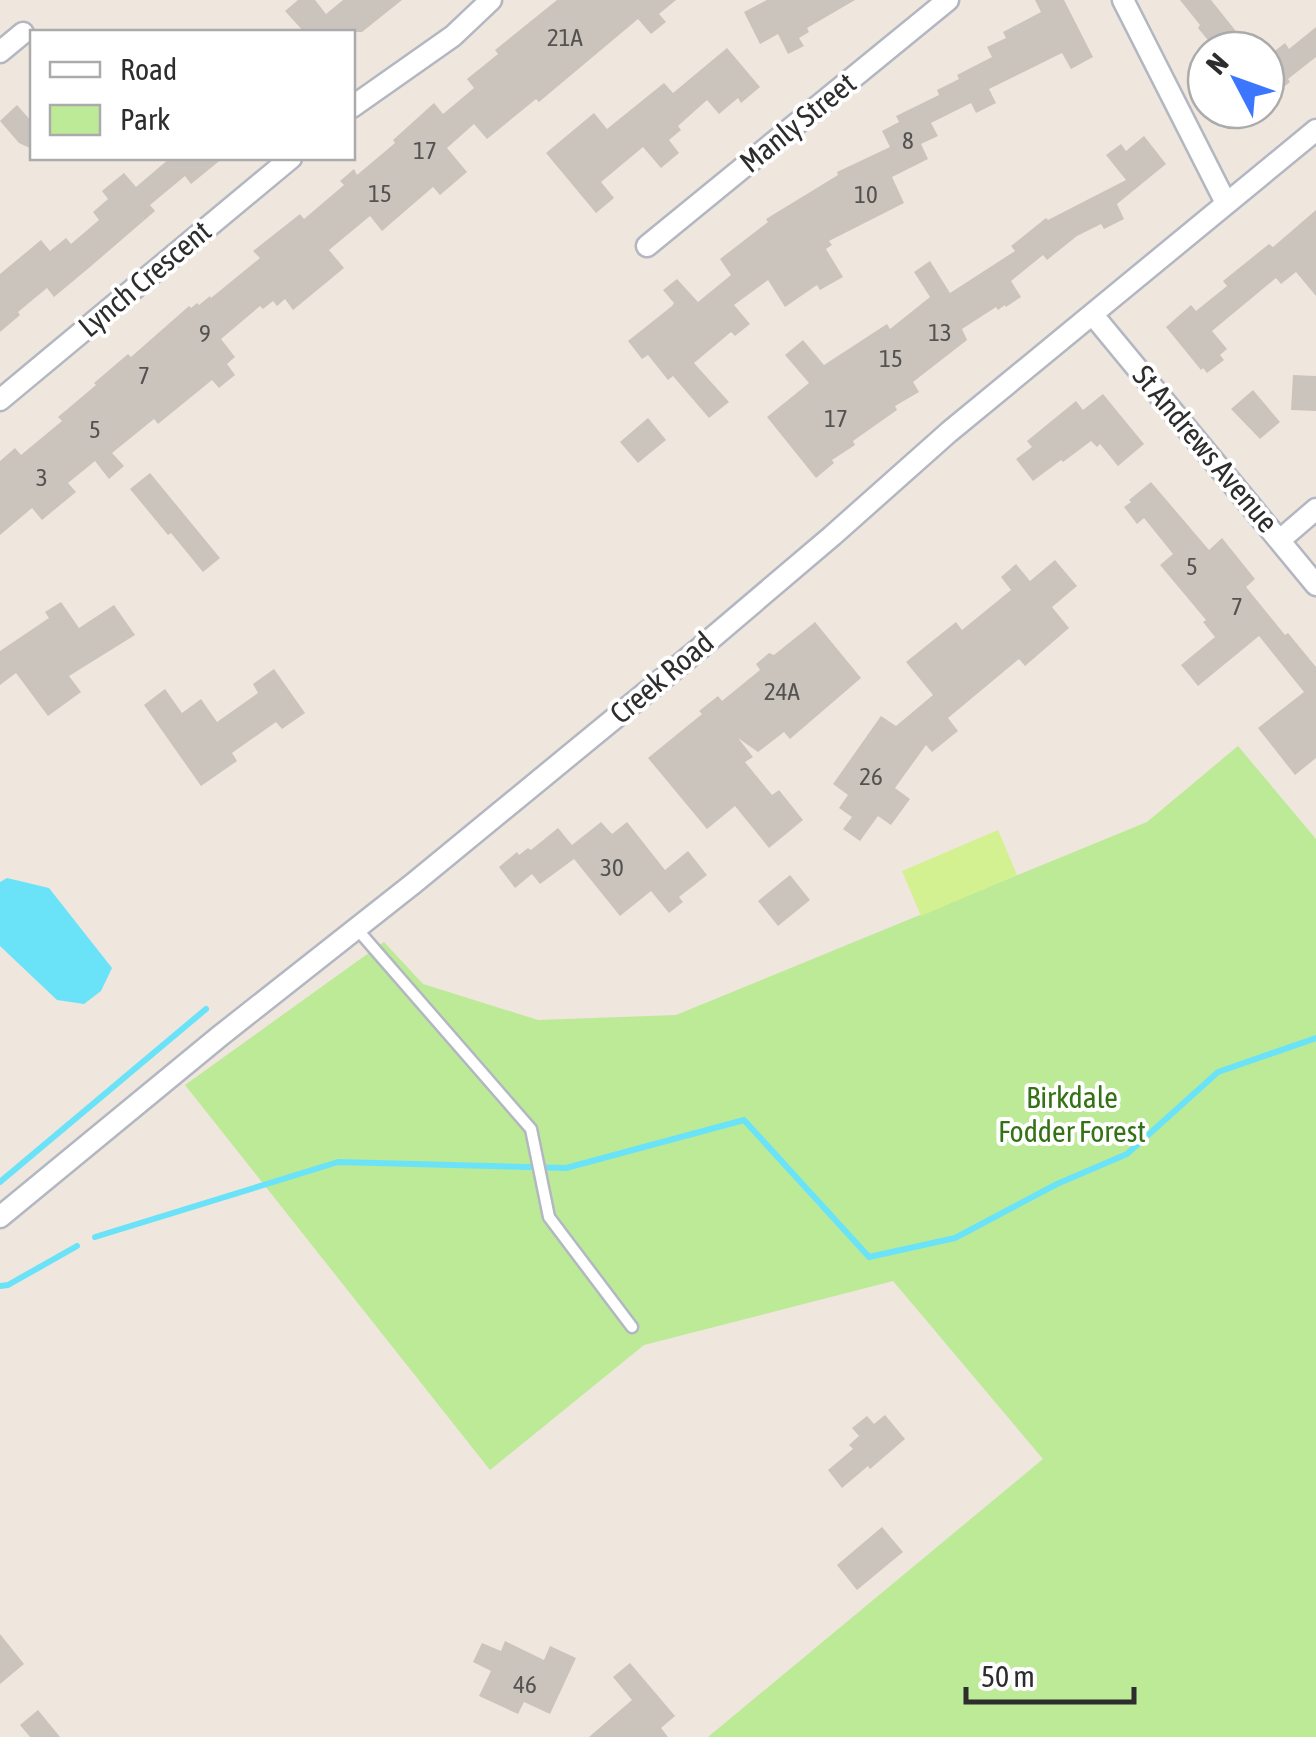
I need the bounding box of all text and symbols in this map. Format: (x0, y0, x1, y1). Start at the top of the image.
house number: 21A (547, 23, 584, 51)
legend (30, 30, 355, 160)
north arrow (1186, 30, 1286, 130)
text: N (1200, 47, 1235, 80)
text: Road (120, 52, 177, 86)
street label: Manly Street (733, 65, 862, 179)
text: Park (120, 102, 170, 136)
house number: 8 (902, 126, 914, 154)
house number: 17 (413, 136, 437, 164)
house number: 15 (368, 179, 392, 207)
house number: 10 (854, 180, 878, 208)
street label: Lynch Crescent (71, 213, 217, 343)
house number: 13 (928, 318, 952, 346)
house number: 9 (199, 319, 211, 347)
house number: 15 (879, 344, 903, 372)
street label: St Andrews Avenue (1126, 358, 1285, 538)
house number: 7 (138, 361, 150, 389)
house number: 17 (824, 404, 848, 432)
house number: 5 (89, 415, 101, 443)
house number: 3 (36, 463, 48, 491)
house number: 5 (1186, 552, 1198, 580)
house number: 7 (1231, 592, 1243, 620)
street label: Creek Road (603, 624, 720, 730)
house number: 24A (764, 677, 801, 705)
house number: 26 (859, 762, 883, 790)
house number: 30 (600, 853, 624, 881)
park label: Birkdale Fodder Forest (998, 1080, 1146, 1148)
scale bar (966, 1642, 1134, 1704)
text: 50 m (981, 1659, 1035, 1693)
house number: 46 (513, 1670, 537, 1698)

